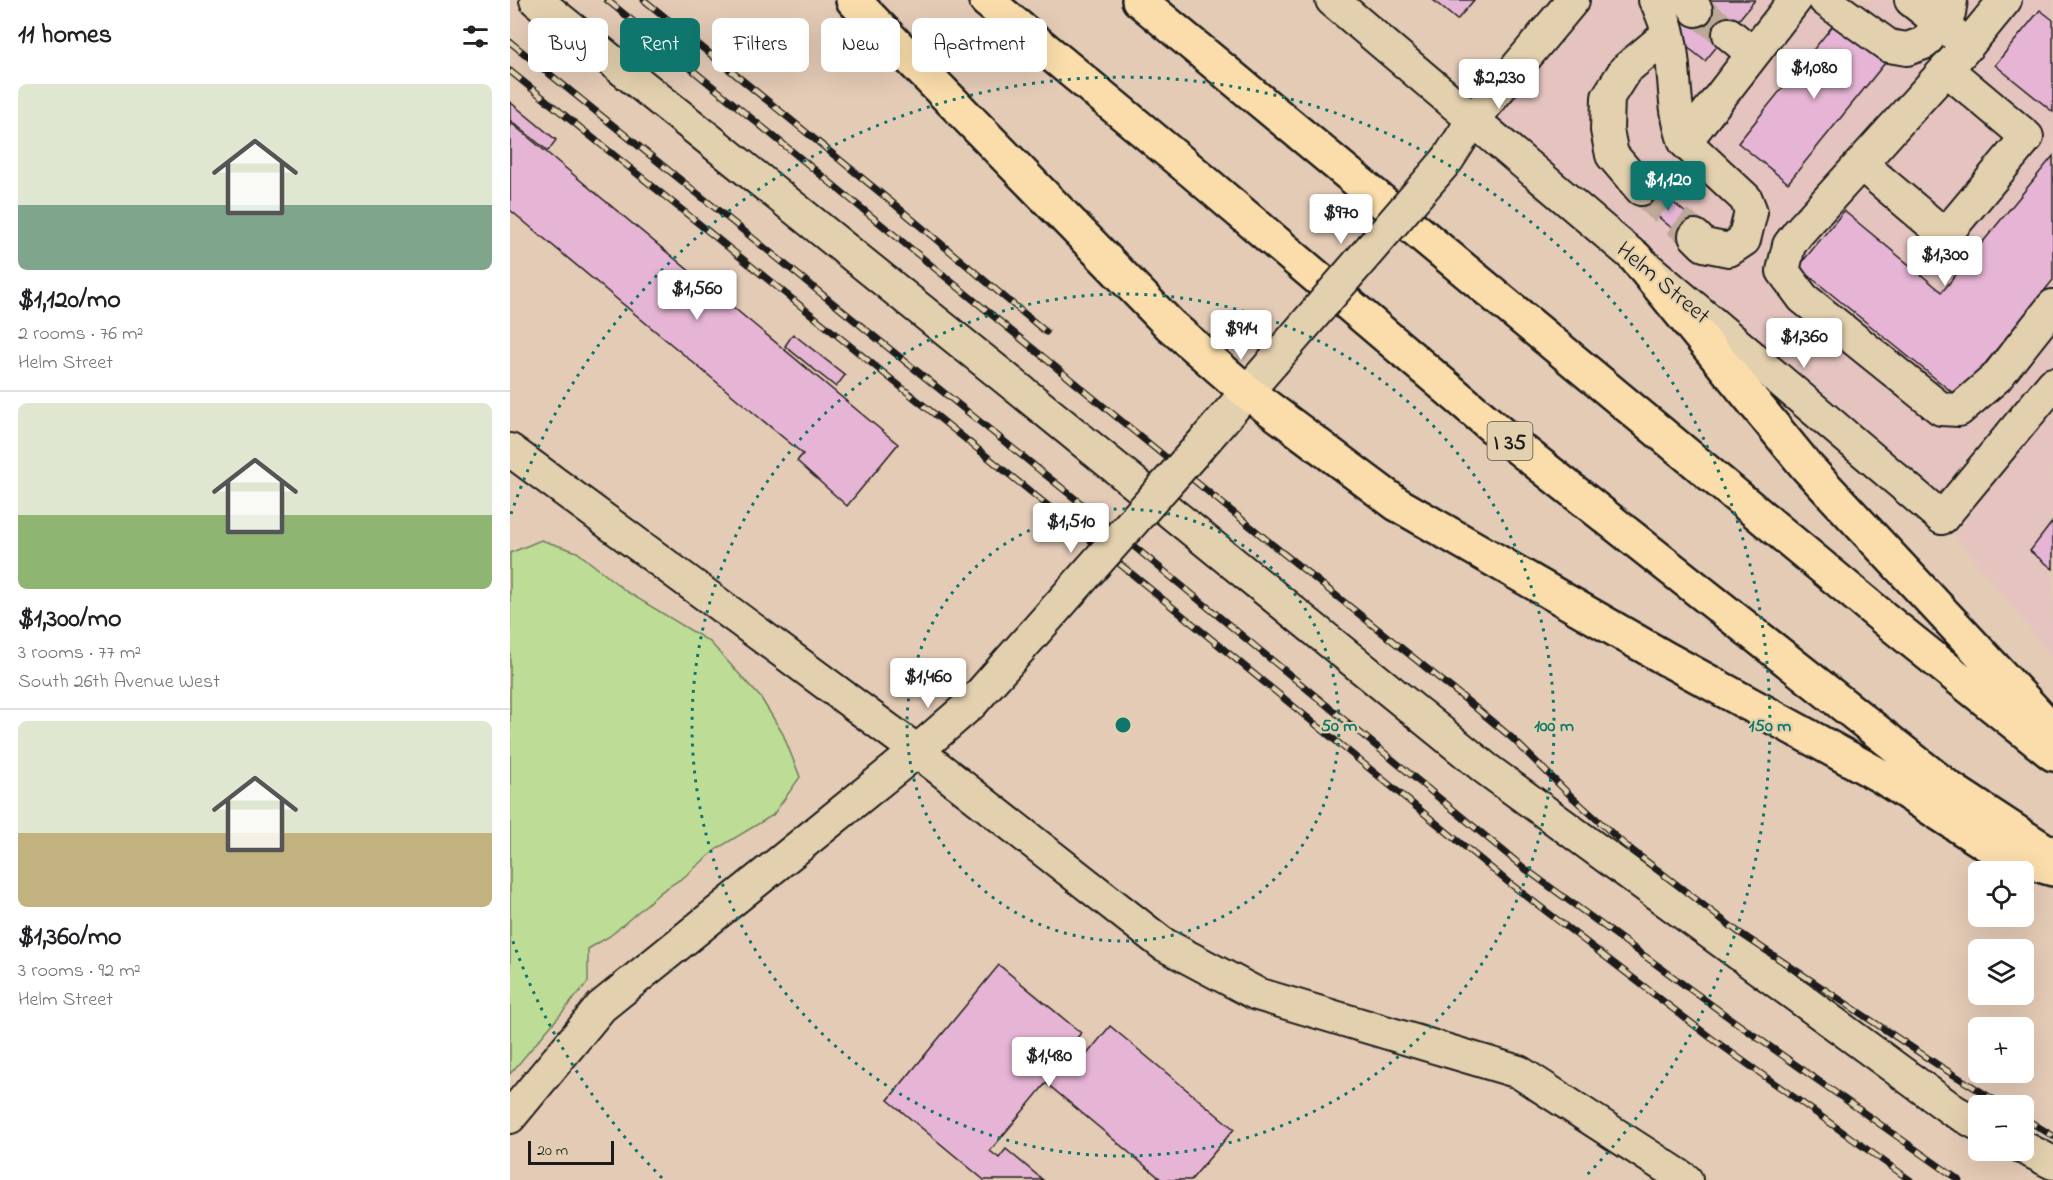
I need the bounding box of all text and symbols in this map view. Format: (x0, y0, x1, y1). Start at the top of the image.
text: 11 homes (18, 17, 112, 55)
chip: Buy (528, 18, 608, 72)
chip: Rent (620, 18, 700, 72)
chip: Filters (712, 18, 809, 72)
chip: New (821, 18, 900, 72)
chip: Apartment (912, 18, 1047, 72)
icon: filters (459, 20, 492, 53)
pin: $1,080 (1765, 49, 1863, 100)
text: $1,080 (1791, 54, 1837, 83)
pin: $2,230 (1450, 59, 1548, 110)
text: $2,230 (1473, 64, 1525, 93)
icon: home (201, 123, 309, 231)
pin: $1,120 (1619, 161, 1717, 212)
text: $1,120 (1645, 166, 1691, 195)
pin: $970 (1305, 194, 1377, 245)
text: $970 (1324, 199, 1359, 228)
street label: Helm Street (1608, 234, 1717, 334)
pin: $1,300 (1896, 236, 1994, 287)
text: $1,300 (1921, 241, 1969, 270)
pin: $1,560 (648, 270, 746, 321)
text: $1,560 (672, 275, 722, 304)
text: $1,120/mo (18, 282, 121, 320)
pin: $914 (1205, 310, 1277, 361)
text: $914 (1225, 315, 1257, 344)
pin: $1,360 (1755, 318, 1853, 369)
text: 2 rooms · 76 m² (18, 320, 143, 349)
text: $1,360 (1780, 323, 1828, 352)
text: Helm Street (18, 349, 113, 378)
road number: I 35 (1488, 422, 1532, 460)
icon: home (201, 442, 309, 550)
pin: $1,510 (1022, 503, 1120, 554)
text: $1,510 (1047, 508, 1095, 537)
text: $1,300/mo (18, 601, 121, 639)
text: 3 rooms · 77 m² (18, 639, 141, 668)
pin: $1,460 (879, 658, 977, 709)
text: $1,460 (904, 663, 952, 692)
text: South 26th Avenue West (18, 668, 220, 697)
text: 50 m (1321, 714, 1357, 740)
text: 100 m (1534, 714, 1574, 740)
text: 150 m (1749, 714, 1791, 740)
centre of rings (1113, 715, 1133, 735)
icon: home (201, 760, 309, 868)
map controls (1968, 861, 2034, 1161)
button: locate (1968, 861, 2034, 927)
text: $1,360/mo (18, 919, 122, 957)
button: layers (1968, 939, 2034, 1005)
text: 3 rooms · 92 m² (18, 957, 141, 986)
text: Helm Street (18, 986, 113, 1015)
button: + (1968, 1017, 2034, 1083)
pin: $1,480 (1000, 1037, 1098, 1088)
text: $1,480 (1026, 1042, 1072, 1071)
button: − (1968, 1095, 2034, 1161)
scale bar (528, 1138, 614, 1166)
text: 20 m (537, 1139, 568, 1163)

